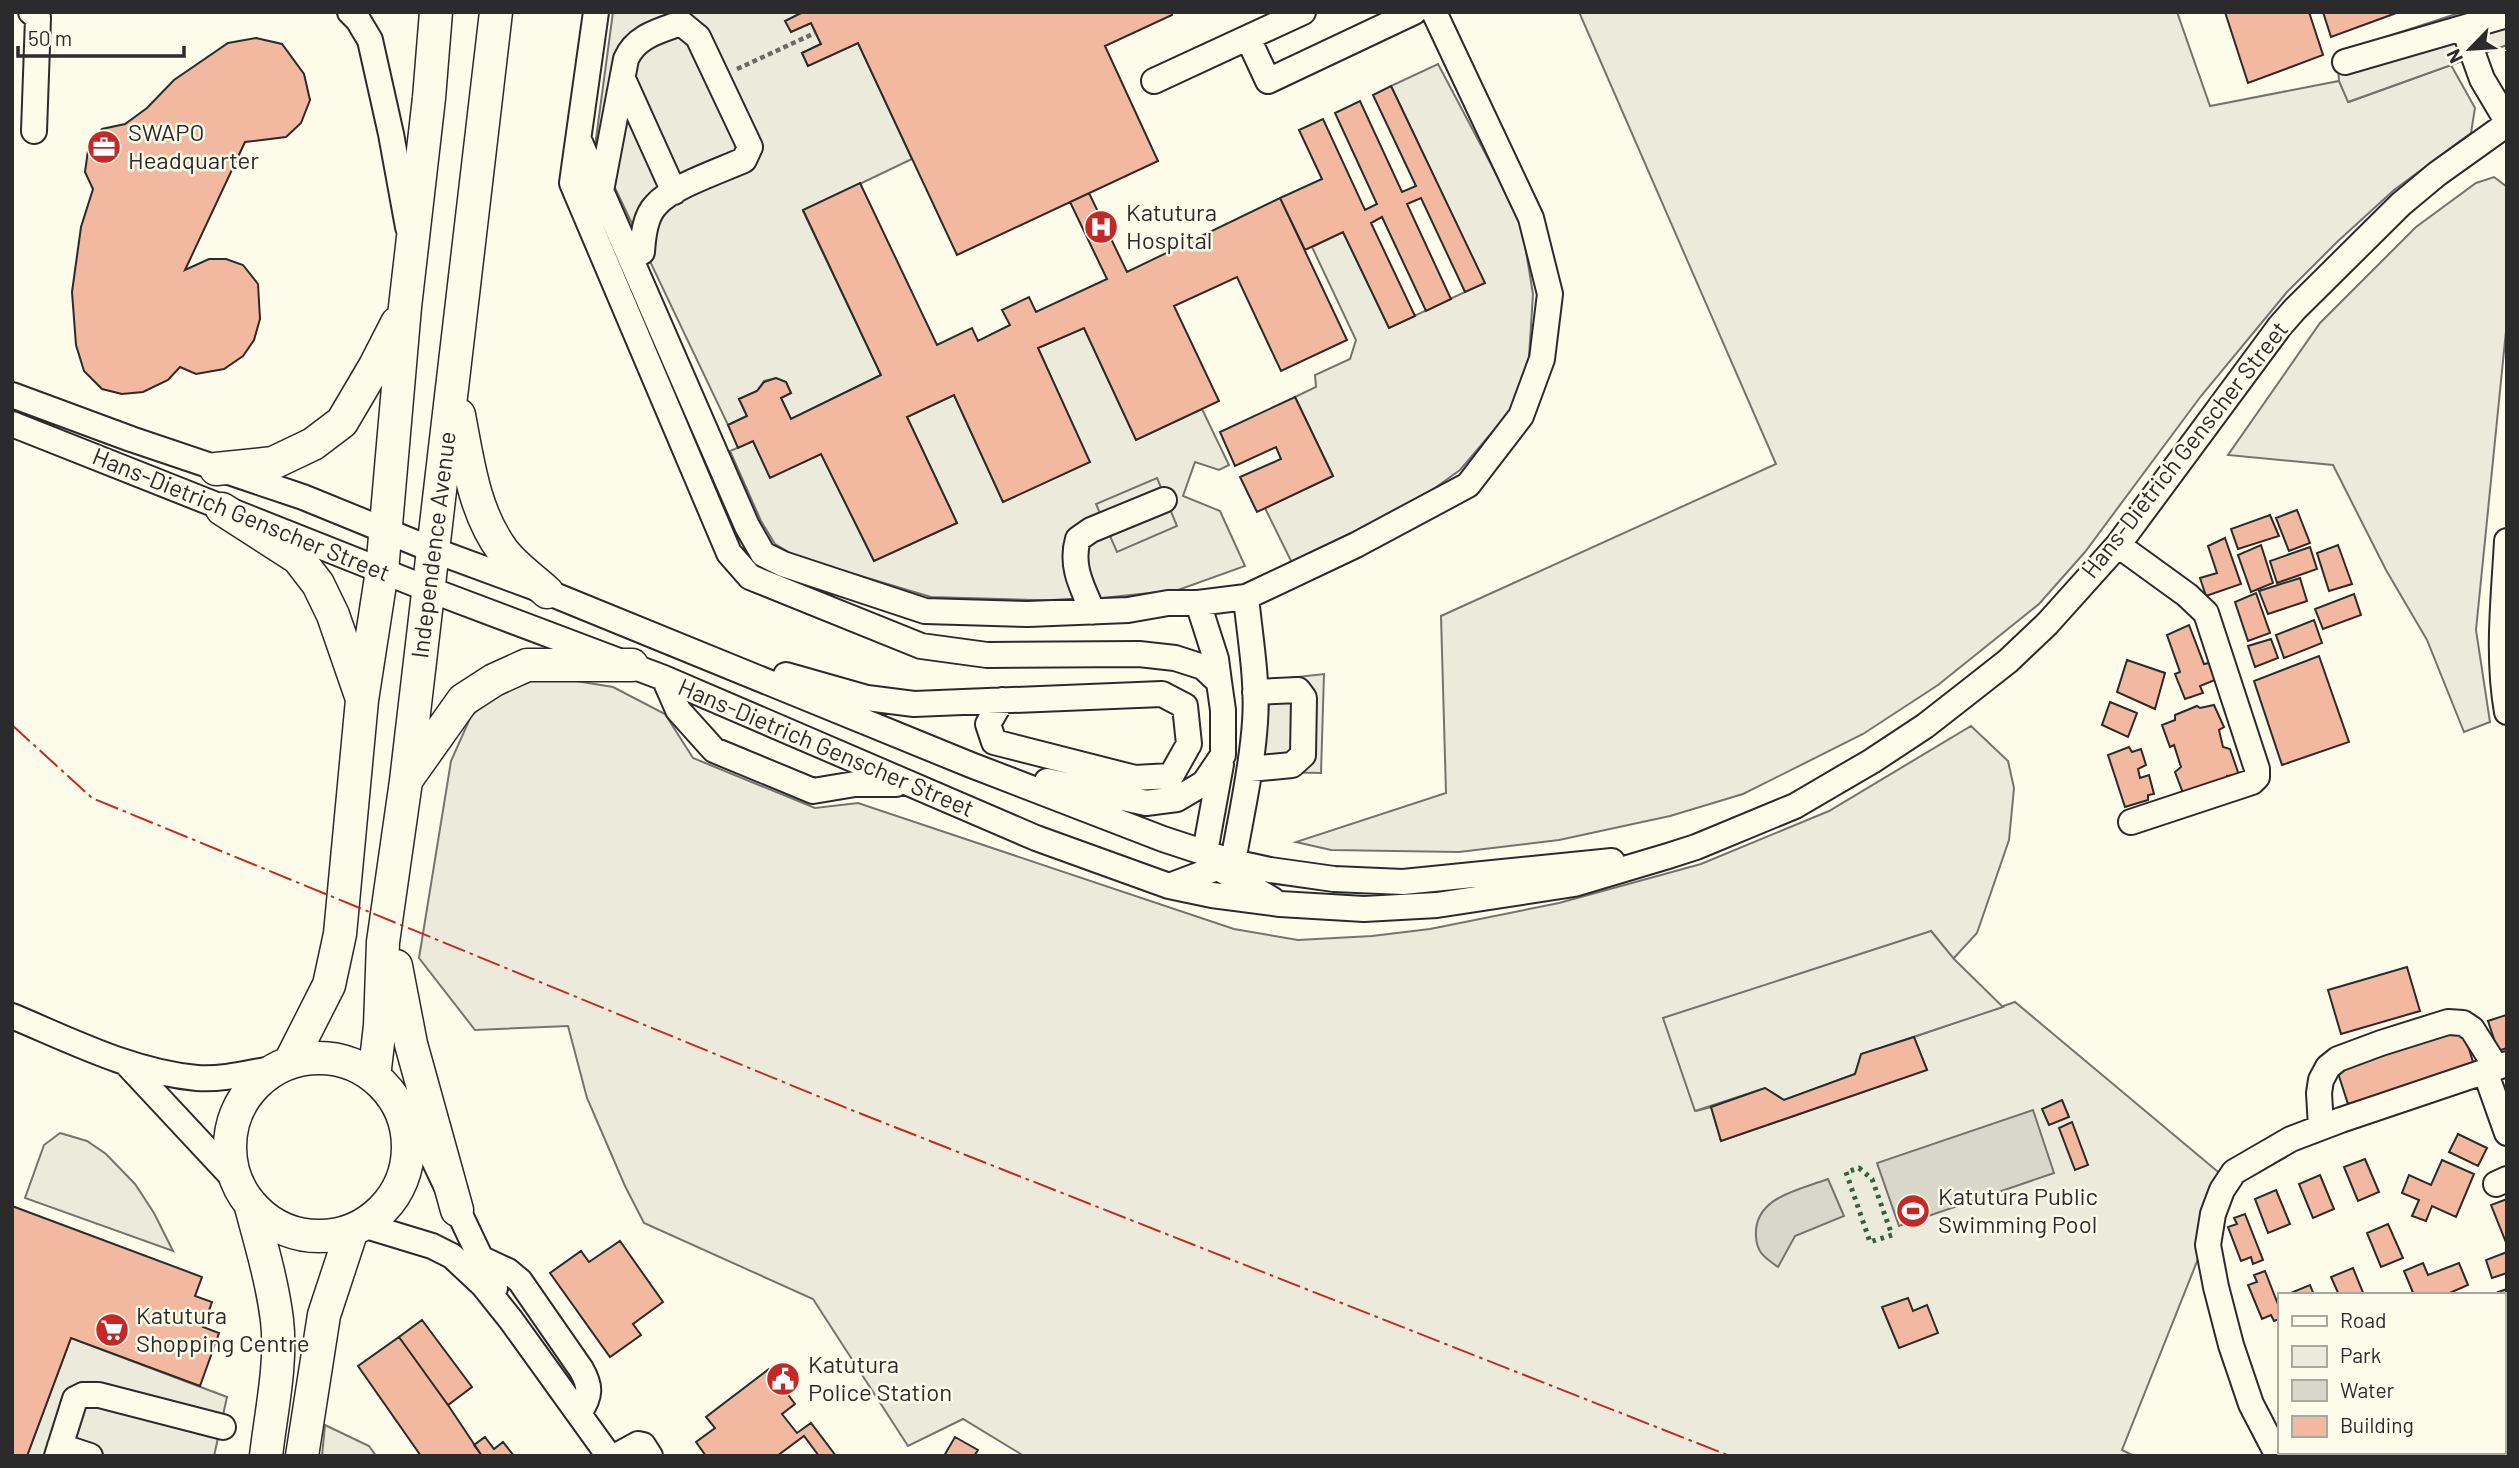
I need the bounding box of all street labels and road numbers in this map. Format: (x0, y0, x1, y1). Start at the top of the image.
street label: Hans-Dietrich Genscher Street (2074, 315, 2293, 583)
street label: Independence Avenue (404, 430, 461, 660)
street label: Hans-Dietrich Genscher Street (89, 441, 395, 587)
street label: Hans-Dietrich Genscher Street (674, 671, 979, 822)

